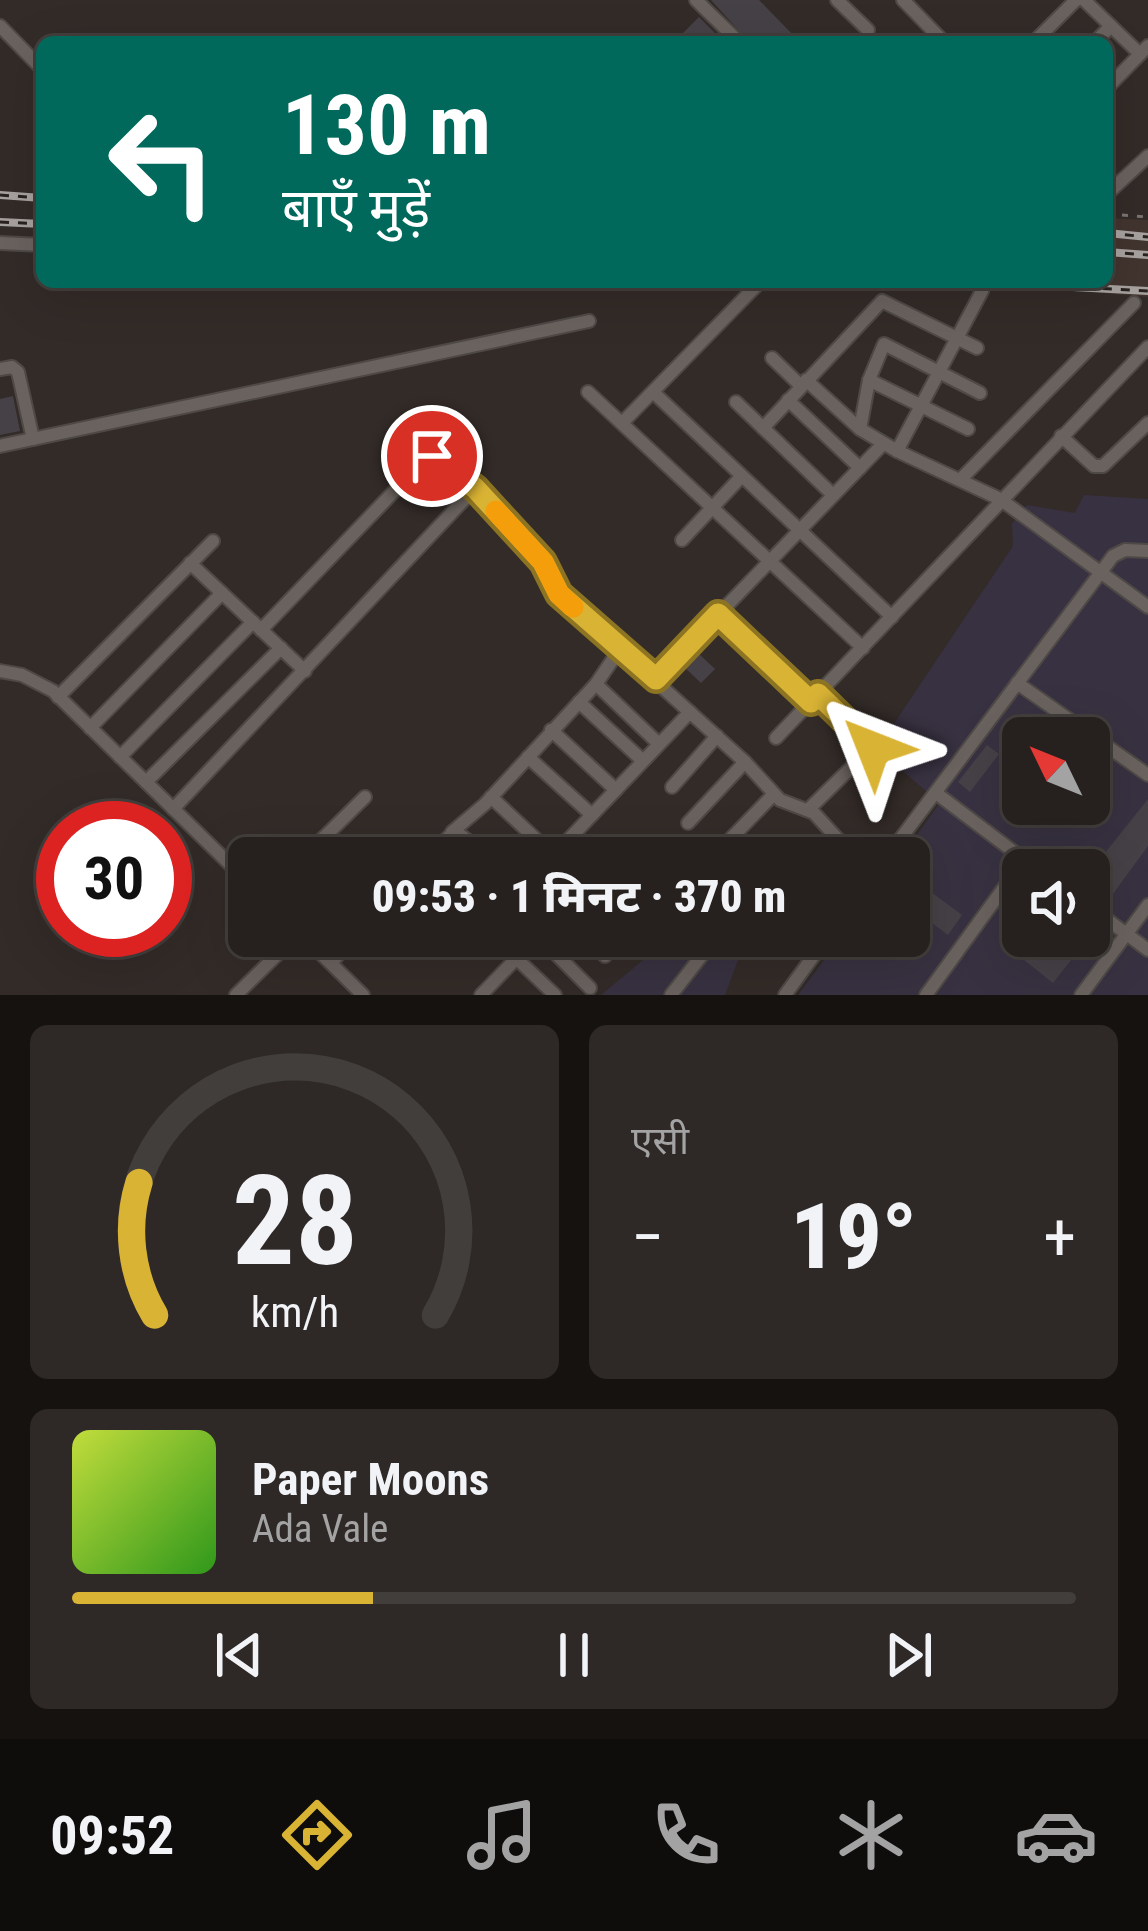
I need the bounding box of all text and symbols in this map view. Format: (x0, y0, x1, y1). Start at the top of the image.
text: 130 m (282, 76, 491, 175)
icon: left (84, 84, 240, 240)
text: बाएँ मुड़ें (282, 177, 430, 240)
pin (381, 405, 483, 507)
icon: arrive (399, 423, 465, 489)
position arrow (810, 685, 936, 811)
north arrow (1002, 717, 1110, 825)
map controls (1002, 717, 1110, 957)
speed limit sign: 30 (36, 801, 192, 957)
button: sound (1002, 849, 1110, 957)
text: 09:53 · 1 मिनट · 370 m (372, 870, 786, 923)
text: एसी (631, 1118, 689, 1164)
text: 28 (231, 1148, 358, 1294)
text: 19° (790, 1185, 917, 1290)
text: − (631, 1199, 664, 1276)
text: + (1043, 1199, 1076, 1276)
text: km/h (250, 1287, 339, 1337)
text: Paper Moons (252, 1453, 489, 1506)
text: Ada Vale (252, 1506, 388, 1552)
icon: previous (206, 1622, 272, 1688)
icon: pause (541, 1622, 607, 1688)
icon: next (876, 1622, 942, 1688)
icon: directions (275, 1793, 359, 1877)
icon: music (460, 1793, 544, 1877)
icon: phone (644, 1793, 728, 1877)
icon: climate (829, 1793, 913, 1877)
icon: car (1014, 1793, 1098, 1877)
text: 09:52 (50, 1804, 174, 1867)

